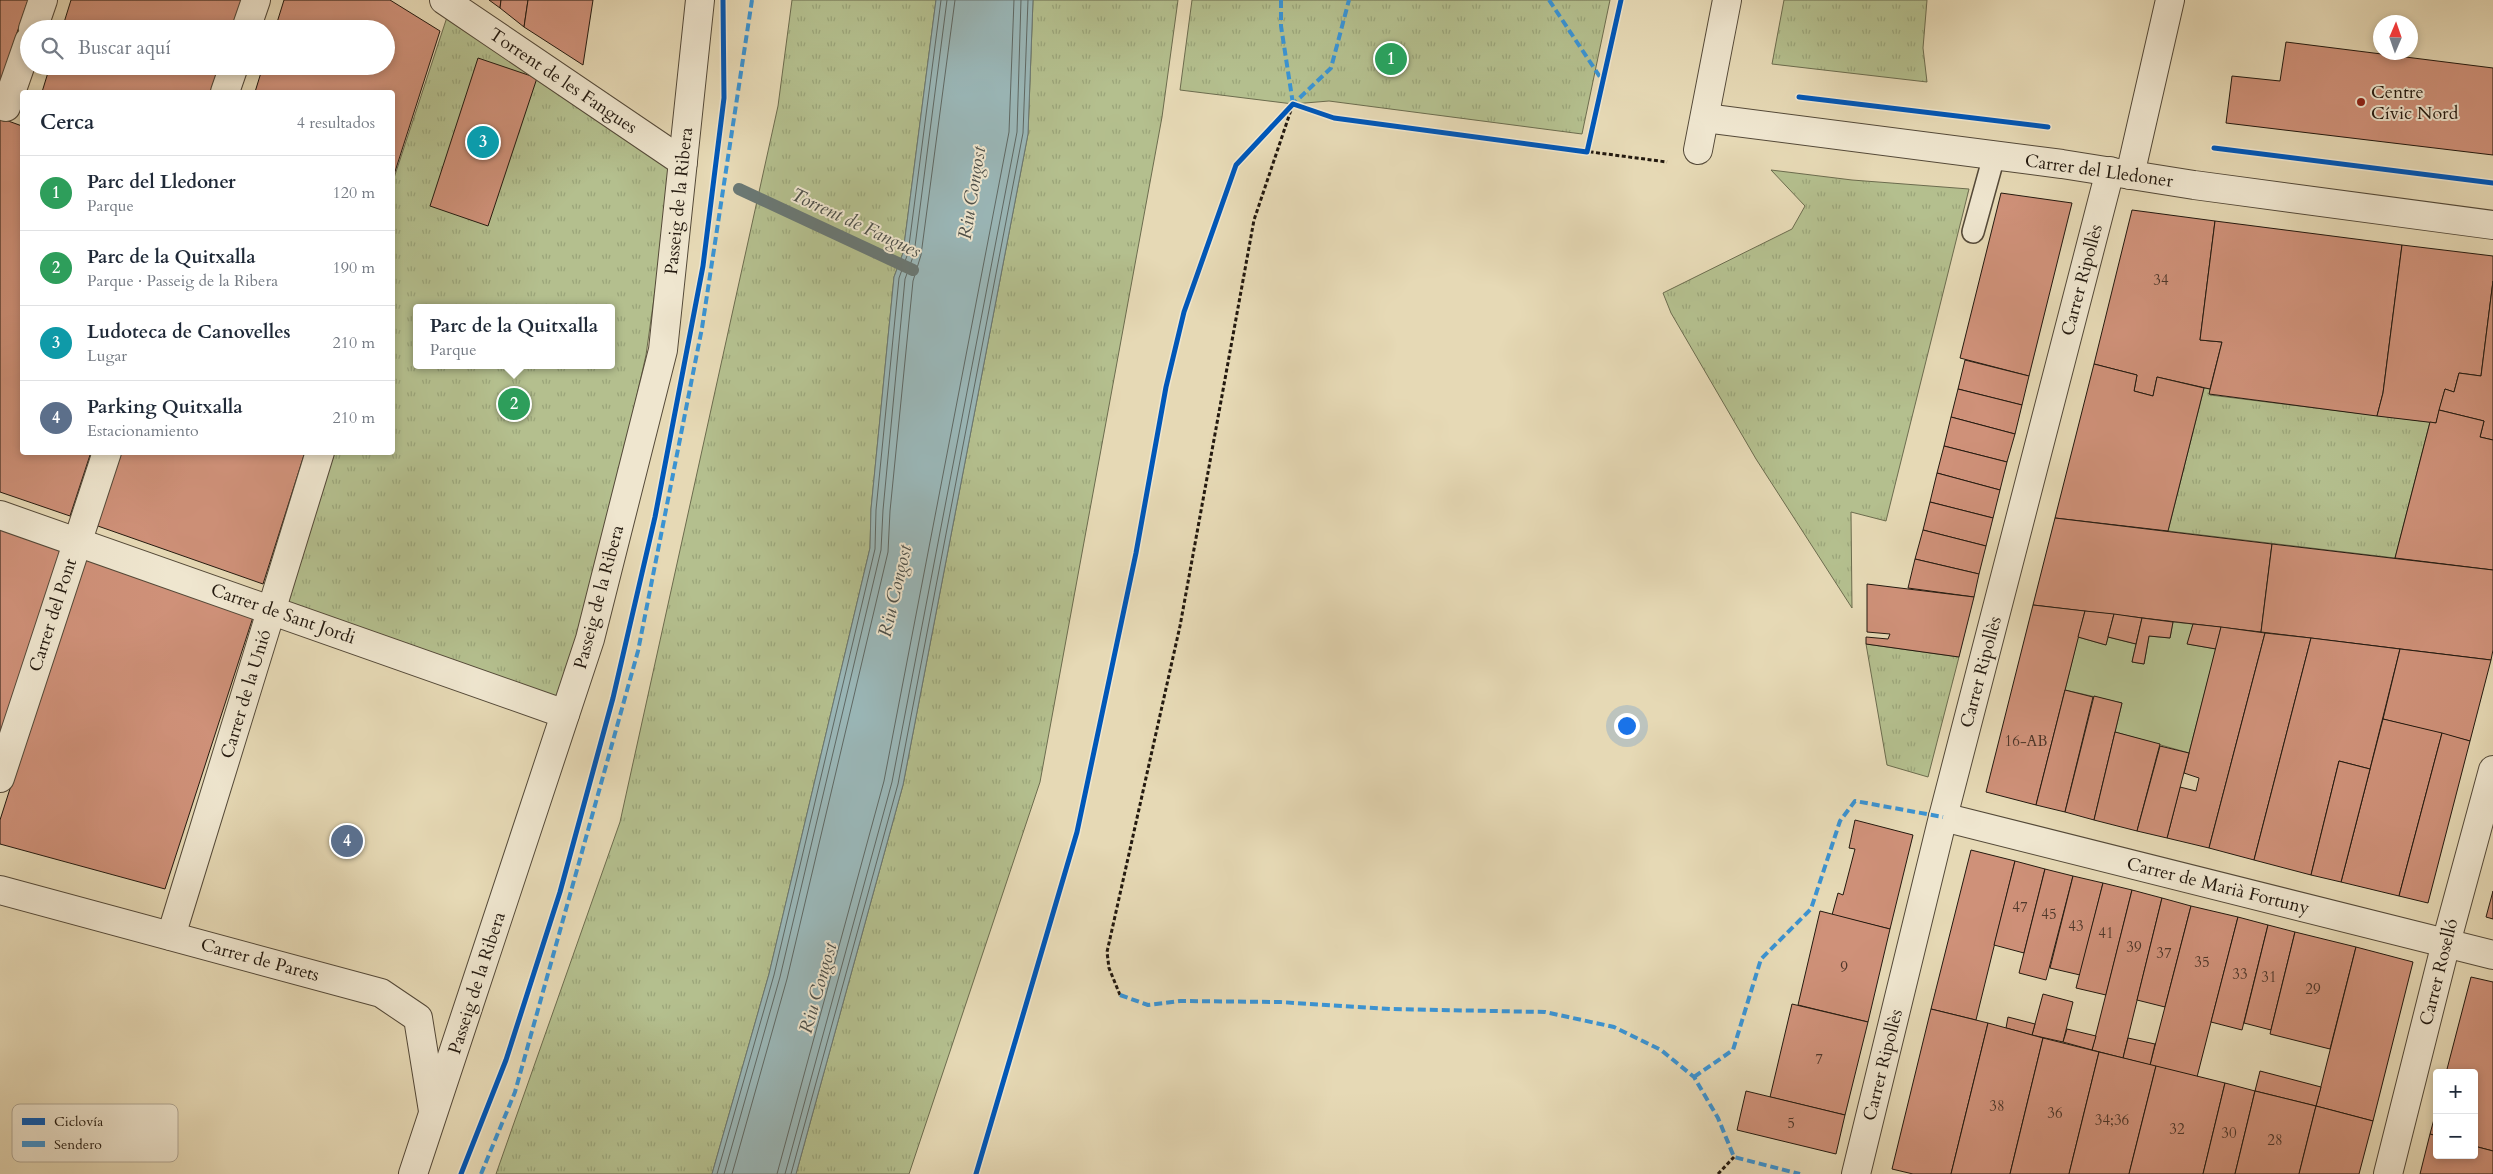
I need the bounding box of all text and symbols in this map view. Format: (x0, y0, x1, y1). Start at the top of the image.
north arrow (2373, 15, 2418, 60)
search box (20, 20, 395, 75)
street label: Torrent de les Fangues (484, 22, 642, 140)
icon: search (38, 34, 66, 62)
text: Buscar aquí (78, 35, 171, 61)
pin: 1 (1375, 40, 1407, 78)
place label: Centre Cívic Nord (2371, 80, 2459, 126)
marker: Centre Cívic Nord (2355, 96, 2367, 108)
text: Cerca (40, 108, 94, 137)
text: 4 resultados (297, 112, 375, 134)
pin: 3 (467, 123, 499, 161)
street label: Passeig de la Ribera (659, 126, 699, 276)
water label: Riu Congost (952, 144, 992, 241)
street label: Carrer del Lledoner (2023, 148, 2175, 194)
text: Parc del Lledoner (87, 169, 236, 195)
text: 1 (52, 182, 60, 204)
text: 120 m (333, 182, 375, 204)
water label: Torrent de Fangues (787, 182, 926, 265)
text: Parque (87, 195, 134, 217)
street label: Carrer Ripollès (2055, 221, 2109, 339)
text: Parc de la Quitxalla (87, 244, 256, 270)
text: 2 (52, 257, 60, 279)
text: 190 m (333, 257, 375, 279)
text: Parque · Passeig de la Ribera (87, 270, 278, 292)
house number: 34 (2153, 270, 2169, 290)
popup (413, 304, 615, 369)
text: Parc de la Quitxalla (430, 313, 598, 339)
text: Ludoteca de Canovelles (87, 319, 291, 345)
text: 3 (52, 332, 60, 354)
text: 210 m (333, 332, 375, 354)
text: Parque (430, 339, 477, 361)
text: Lugar (87, 345, 127, 367)
pin: 2 (498, 385, 530, 423)
text: Parking Quitxalla (87, 394, 243, 420)
text: 4 (52, 407, 60, 429)
text: 210 m (333, 407, 375, 429)
text: Estacionamiento (87, 420, 199, 442)
street label: Passeig de la Ribera (568, 522, 630, 672)
water label: Riu Congost (872, 542, 918, 639)
street label: Carrer del Pont (23, 555, 83, 675)
street label: Carrer de Sant Jordi (207, 578, 359, 650)
street label: Carrer Ripollès (1954, 613, 2008, 731)
street label: Carrer de la Unió (214, 626, 278, 762)
your location (1614, 713, 1640, 739)
house number: 16-AB (2005, 731, 2047, 751)
pin: 4 (331, 822, 363, 860)
street label: Carrer de Marià Fortuny (2124, 851, 2313, 921)
house number: 47 (2012, 897, 2028, 917)
house number: 45 (2041, 904, 2057, 924)
street label: Passeig de la Ribera (442, 908, 512, 1057)
house number: 43 (2068, 916, 2084, 936)
street label: Carrer Roselló (2414, 916, 2464, 1028)
house number: 41 (2098, 923, 2114, 943)
street label: Carrer de Parets (198, 932, 322, 988)
house number: 39 (2126, 937, 2142, 957)
water label: Riu Congost (793, 939, 844, 1037)
house number: 37 (2156, 943, 2172, 963)
house number: 35 (2194, 952, 2210, 972)
house number: 9 (1840, 957, 1848, 977)
house number: 33 (2232, 964, 2248, 984)
house number: 31 (2261, 967, 2277, 987)
house number: 29 (2305, 979, 2321, 999)
street label: Carrer Ripollès (1857, 1006, 1909, 1124)
house number: 7 (1815, 1049, 1823, 1069)
map controls (2433, 1069, 2478, 1159)
button: + (2433, 1069, 2478, 1114)
house number: 38 (1989, 1096, 2005, 1116)
house number: 36 (2047, 1103, 2063, 1123)
legend (12, 1104, 178, 1162)
house number: 34;36 (2095, 1110, 2130, 1130)
text: Ciclovía (54, 1112, 103, 1131)
house number: 5 (1787, 1113, 1795, 1133)
button: − (2433, 1114, 2478, 1159)
house number: 32 (2169, 1119, 2185, 1139)
house number: 30 (2221, 1123, 2237, 1143)
house number: 28 (2267, 1130, 2283, 1150)
text: Sendero (54, 1135, 102, 1154)

